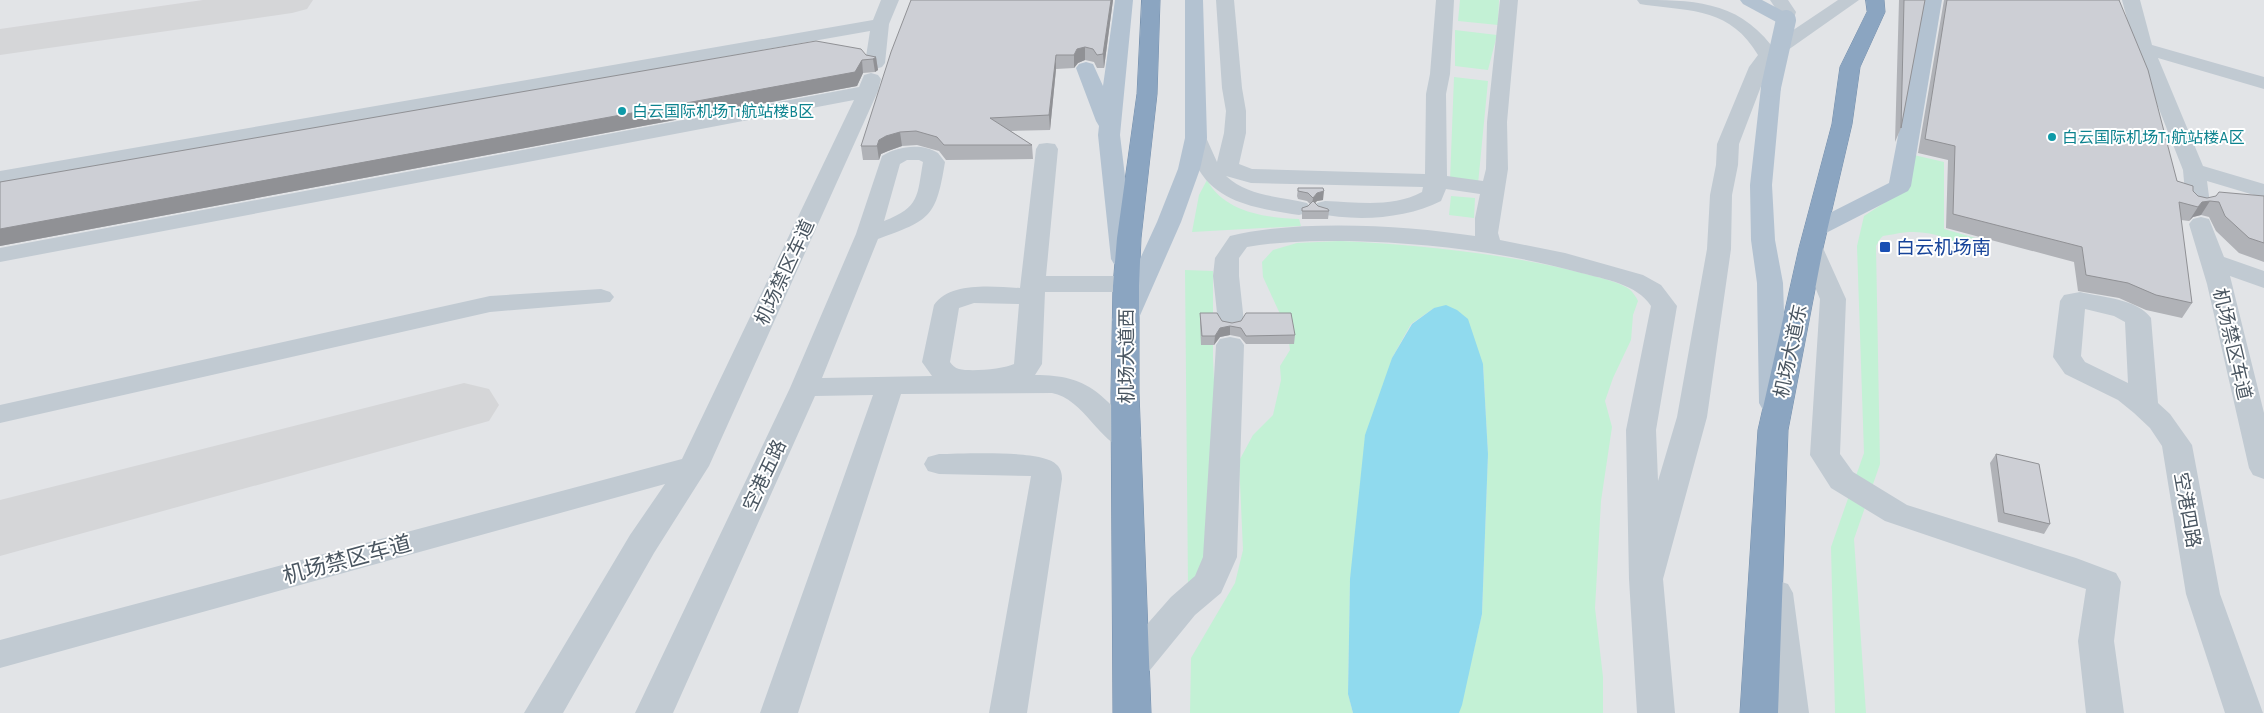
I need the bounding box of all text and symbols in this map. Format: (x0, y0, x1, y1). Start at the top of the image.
place label: 白云国际机场T1航站楼B区 (632, 103, 814, 120)
marker: 白云国际机场T1航站楼B区 (616, 105, 628, 117)
place label: 白云国际机场T1航站楼A区 (2062, 129, 2245, 146)
marker: 白云国际机场T1航站楼A区 (2046, 131, 2058, 143)
street label: 机场禁区车道 (751, 216, 818, 328)
place label: 白云机场南 (1896, 237, 1991, 258)
marker: 白云机场南 (1878, 240, 1892, 254)
street label: 机场禁区车道 (2209, 286, 2256, 402)
street label: 机场大道东 (1770, 302, 1811, 400)
street label: 机场大道西 (1116, 308, 1137, 404)
street label: 空港五路 (739, 436, 790, 514)
street label: 空港四路 (2171, 471, 2204, 549)
street label: 机场禁区车道 (280, 531, 414, 588)

